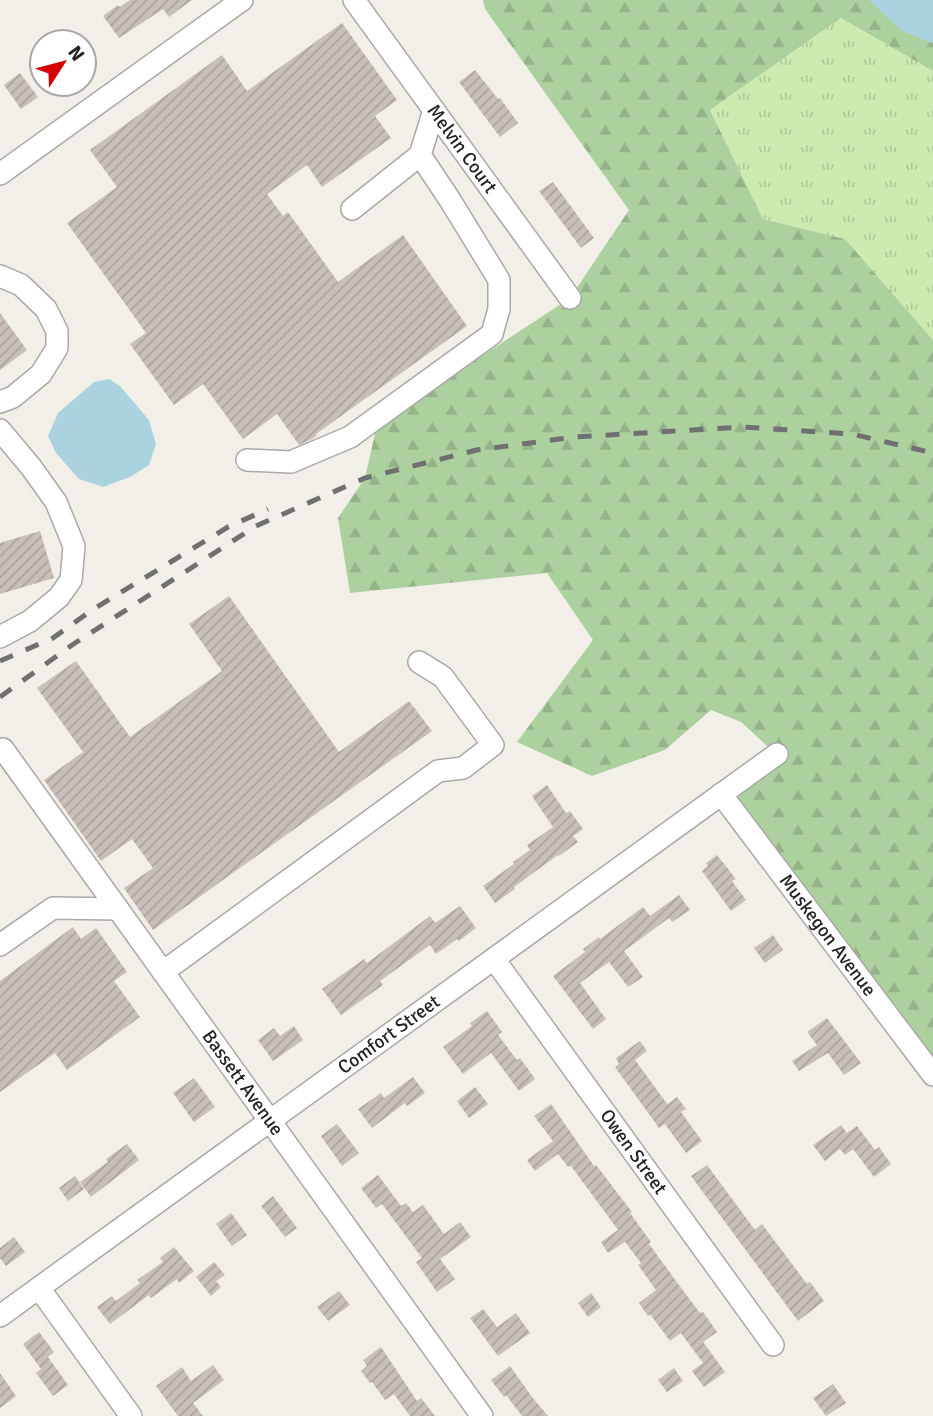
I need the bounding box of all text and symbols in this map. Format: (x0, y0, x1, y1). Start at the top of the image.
north arrow (28, 28, 98, 98)
text: N (62, 41, 90, 66)
street label: Melvin Court (422, 100, 502, 198)
street label: Muskegon Avenue (774, 870, 881, 1001)
street label: Comfort Street (333, 990, 445, 1080)
street label: Bassett Avenue (197, 1025, 289, 1140)
street label: Owen Street (595, 1104, 673, 1200)

